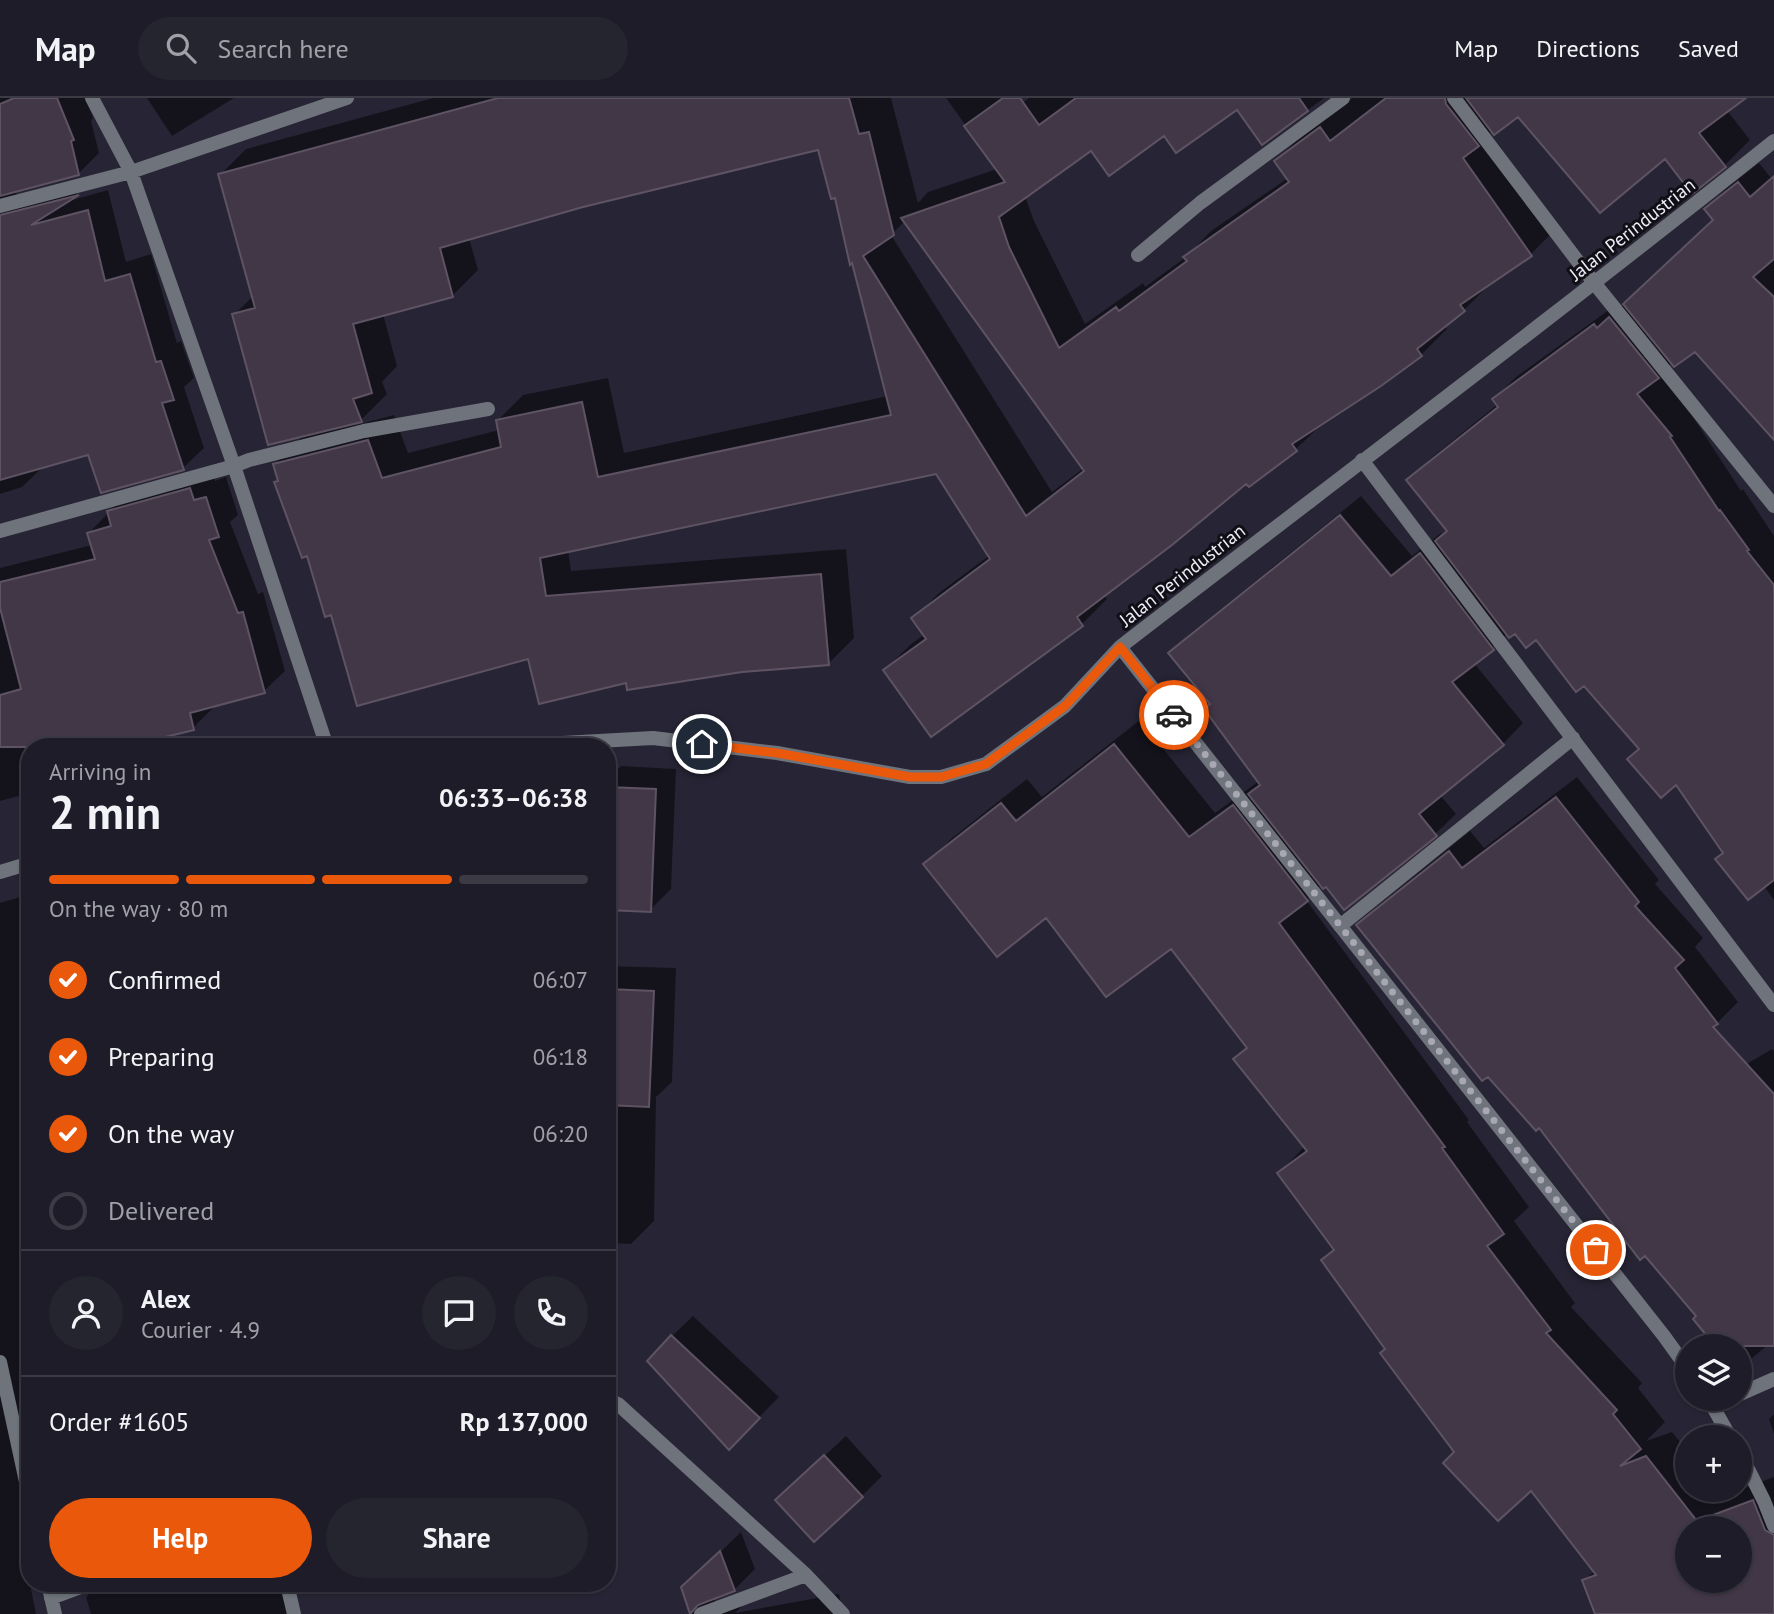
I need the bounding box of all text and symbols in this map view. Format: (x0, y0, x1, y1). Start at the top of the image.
search box (138, 17, 628, 80)
text: Map (35, 27, 96, 70)
icon: search (162, 29, 200, 67)
text: Search here (218, 32, 349, 65)
text: Map (1454, 33, 1498, 64)
text: Directions (1536, 33, 1640, 64)
text: Saved (1678, 33, 1739, 64)
street label: Jalan Perindustrian (1563, 172, 1700, 286)
street label: Jalan Perindustrian (1113, 518, 1250, 632)
courier (1139, 680, 1209, 750)
icon: car (1155, 696, 1193, 734)
pin (672, 714, 732, 774)
icon: home (683, 725, 721, 763)
text: Arriving in (49, 757, 151, 786)
text: 06:33–06:38 (439, 781, 588, 814)
text: 2 min (49, 782, 161, 842)
text: On the way · 80 m (49, 894, 228, 923)
icon: check (49, 961, 87, 999)
text: Confirmed (108, 963, 221, 996)
text: 06:07 (533, 965, 588, 994)
icon: check (49, 1038, 87, 1076)
text: Preparing (108, 1040, 215, 1073)
text: 06:18 (533, 1042, 588, 1071)
icon: check (49, 1115, 87, 1153)
text: On the way (108, 1117, 234, 1150)
text: 06:20 (533, 1119, 588, 1148)
text: Delivered (108, 1194, 214, 1227)
pin (1566, 1220, 1626, 1280)
icon: bag (1577, 1231, 1615, 1269)
button: person (49, 1276, 123, 1350)
button: chat (422, 1276, 496, 1350)
button: phone (514, 1276, 588, 1350)
text: Alex (141, 1282, 191, 1315)
text: Courier · 4.9 (141, 1315, 260, 1344)
map controls (1675, 1334, 1752, 1593)
button: layers (1675, 1334, 1752, 1411)
text: Order #1605 (49, 1405, 189, 1438)
text: Rp 137,000 (460, 1405, 588, 1438)
button: + (1675, 1425, 1752, 1502)
button: Help (49, 1498, 312, 1578)
button: Share (326, 1498, 588, 1578)
button: − (1675, 1516, 1752, 1593)

